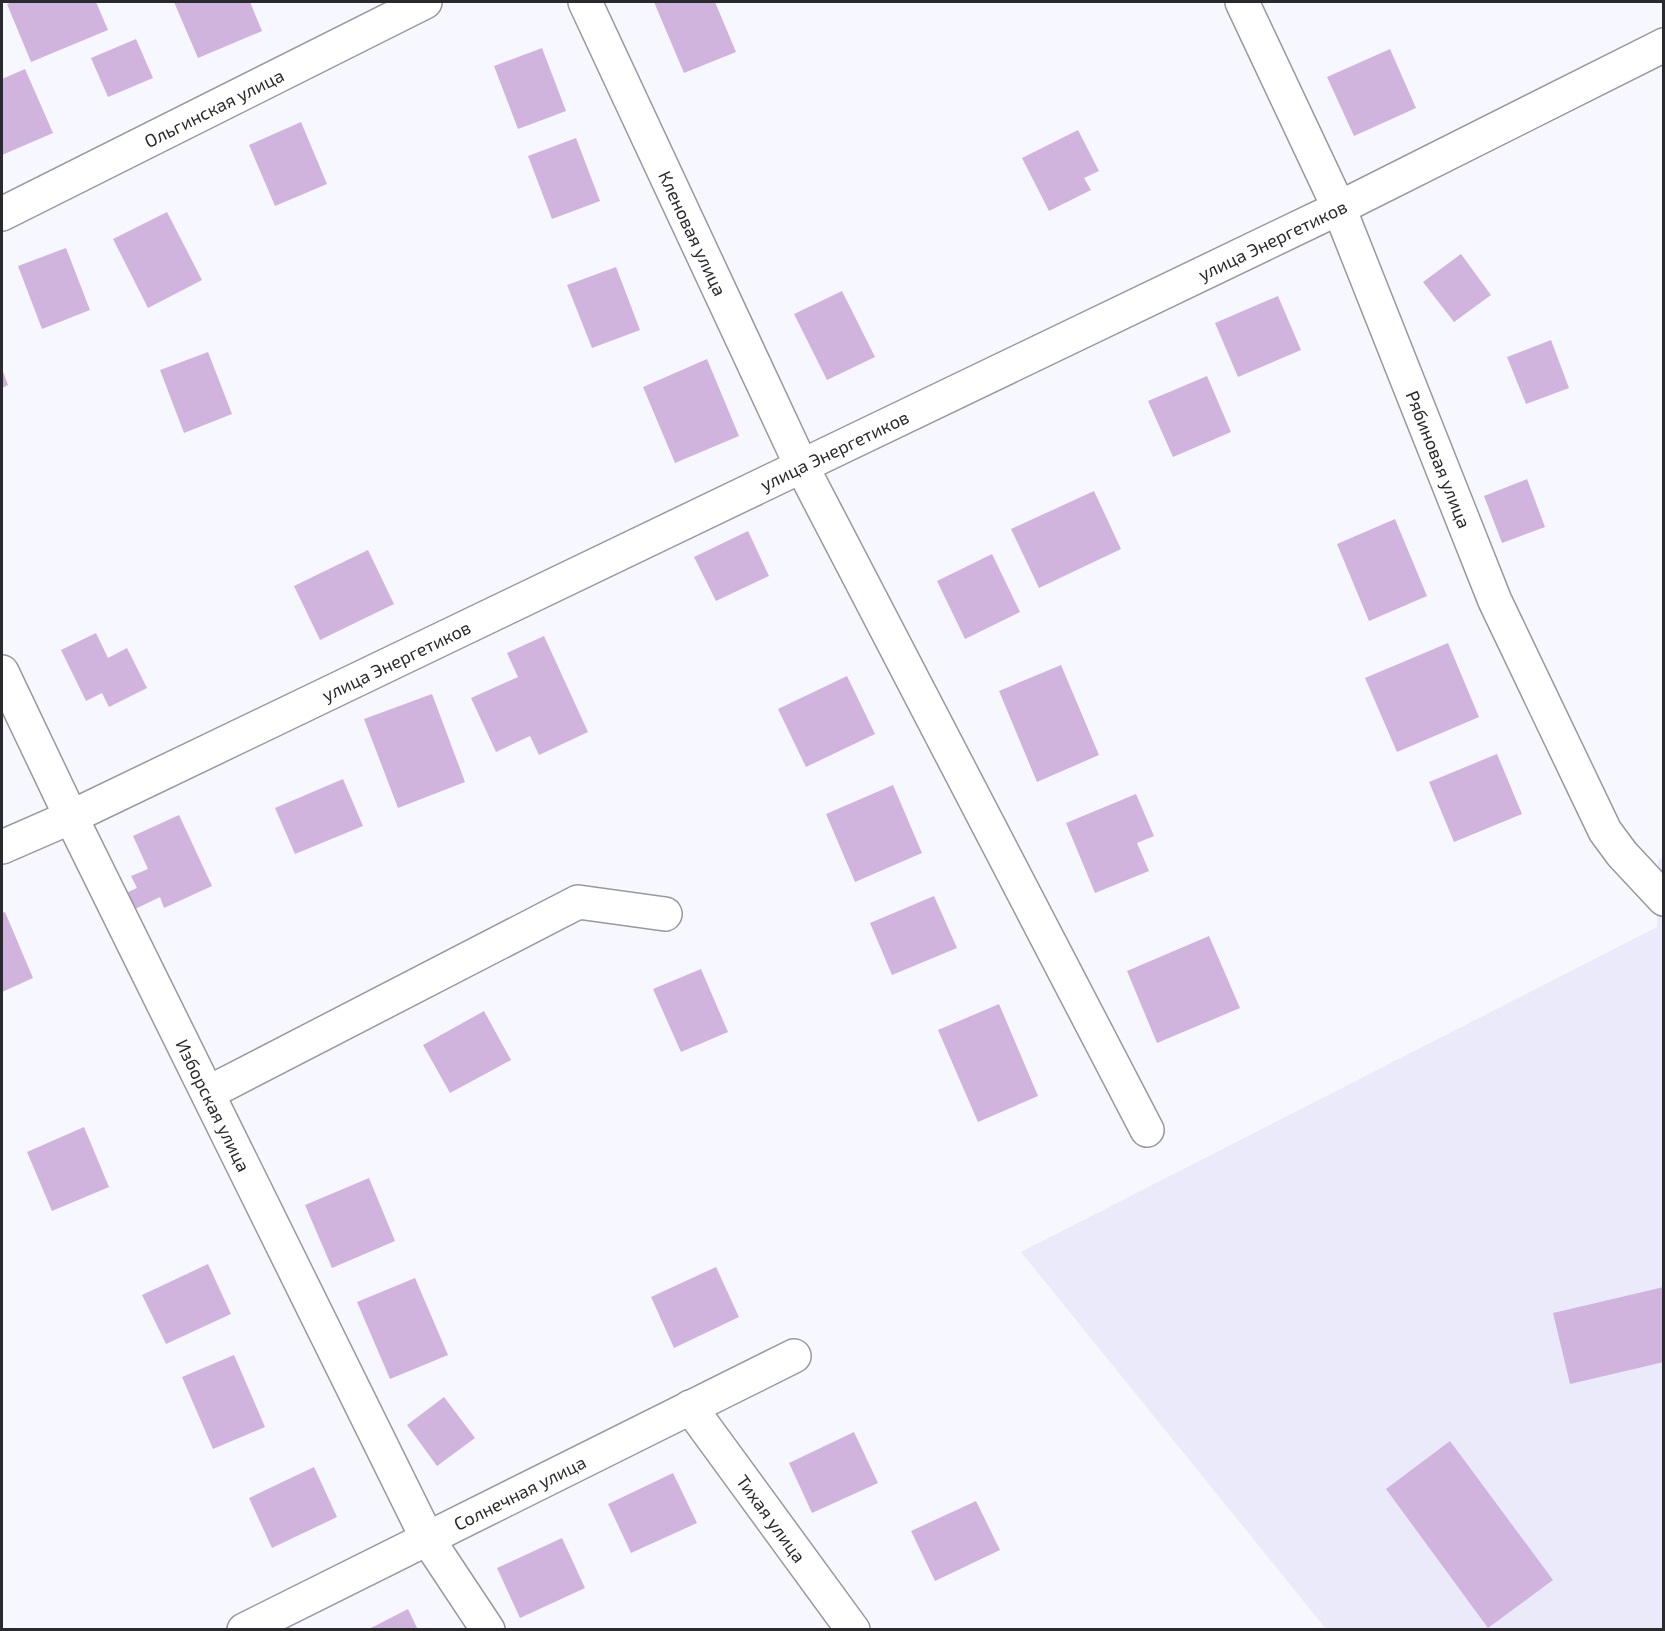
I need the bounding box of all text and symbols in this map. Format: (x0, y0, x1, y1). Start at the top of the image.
street label: Ольгинская улица (140, 64, 287, 152)
street label: Кленовая улица (654, 167, 731, 299)
street label: улица Энергетиков (1195, 195, 1350, 285)
street label: Рябиновая улица (1402, 387, 1476, 531)
street label: улица Энергетиков (756, 405, 912, 495)
street label: улица Энергетиков (318, 616, 474, 706)
street label: Изборская улица (171, 1035, 255, 1175)
street label: Солнечная улица (450, 1451, 589, 1535)
street label: Тихая улица (732, 1470, 811, 1567)

